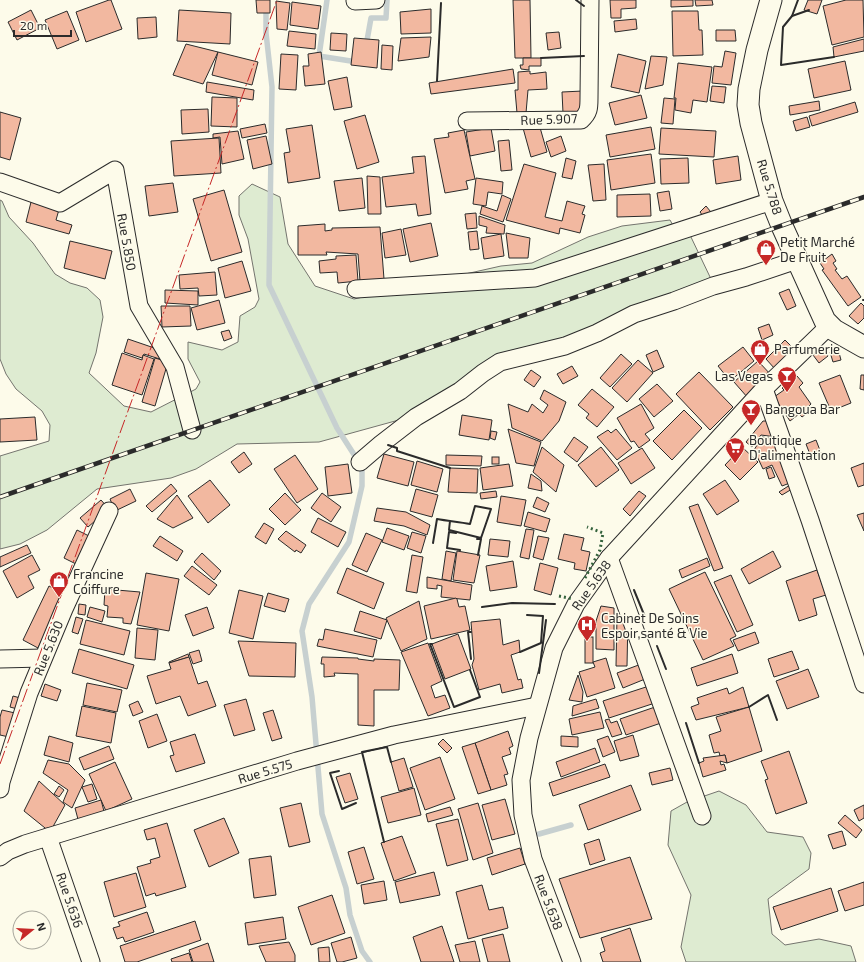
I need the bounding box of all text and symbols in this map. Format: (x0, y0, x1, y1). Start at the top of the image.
scale bar (14, 12, 71, 38)
text: 20 m (20, 18, 47, 32)
street label: Rue 5.907 (520, 110, 578, 128)
street label: Rue 5.788 (754, 157, 786, 217)
street label: Rue 5.850 (114, 212, 140, 272)
place label: Petit Marché De Fruit (780, 234, 855, 265)
shop icon: Petit Marché De Fruit (755, 238, 777, 266)
shop icon: Parfumerie (749, 338, 771, 366)
place label: Parfumerie (774, 341, 840, 357)
bar icon: Las Vegas (776, 365, 798, 393)
place label: Las Vegas (715, 368, 773, 384)
bar icon: Bangoua Bar (740, 398, 762, 426)
place label: Bangoua Bar (765, 401, 840, 417)
place label: Boutique D'alimentation (749, 432, 836, 463)
supermarket icon: Boutique D'alimentation (724, 436, 746, 464)
street label: Rue 5.638 (568, 557, 614, 613)
place label: Francine Coiffure (73, 566, 124, 597)
shop icon: Francine Coiffure (48, 570, 70, 598)
place label: Cabinet De Soins Espoir,santé & Vie (601, 610, 707, 641)
hospital icon: Cabinet De Soins Espoir,santé & Vie (576, 614, 598, 642)
street label: Rue 5.630 (30, 618, 66, 678)
street label: Rue 5.575 (236, 755, 294, 787)
street label: Rue 5.636 (53, 870, 87, 930)
street label: Rue 5.638 (531, 872, 567, 932)
north arrow (12, 910, 52, 950)
text: N (35, 921, 49, 933)

